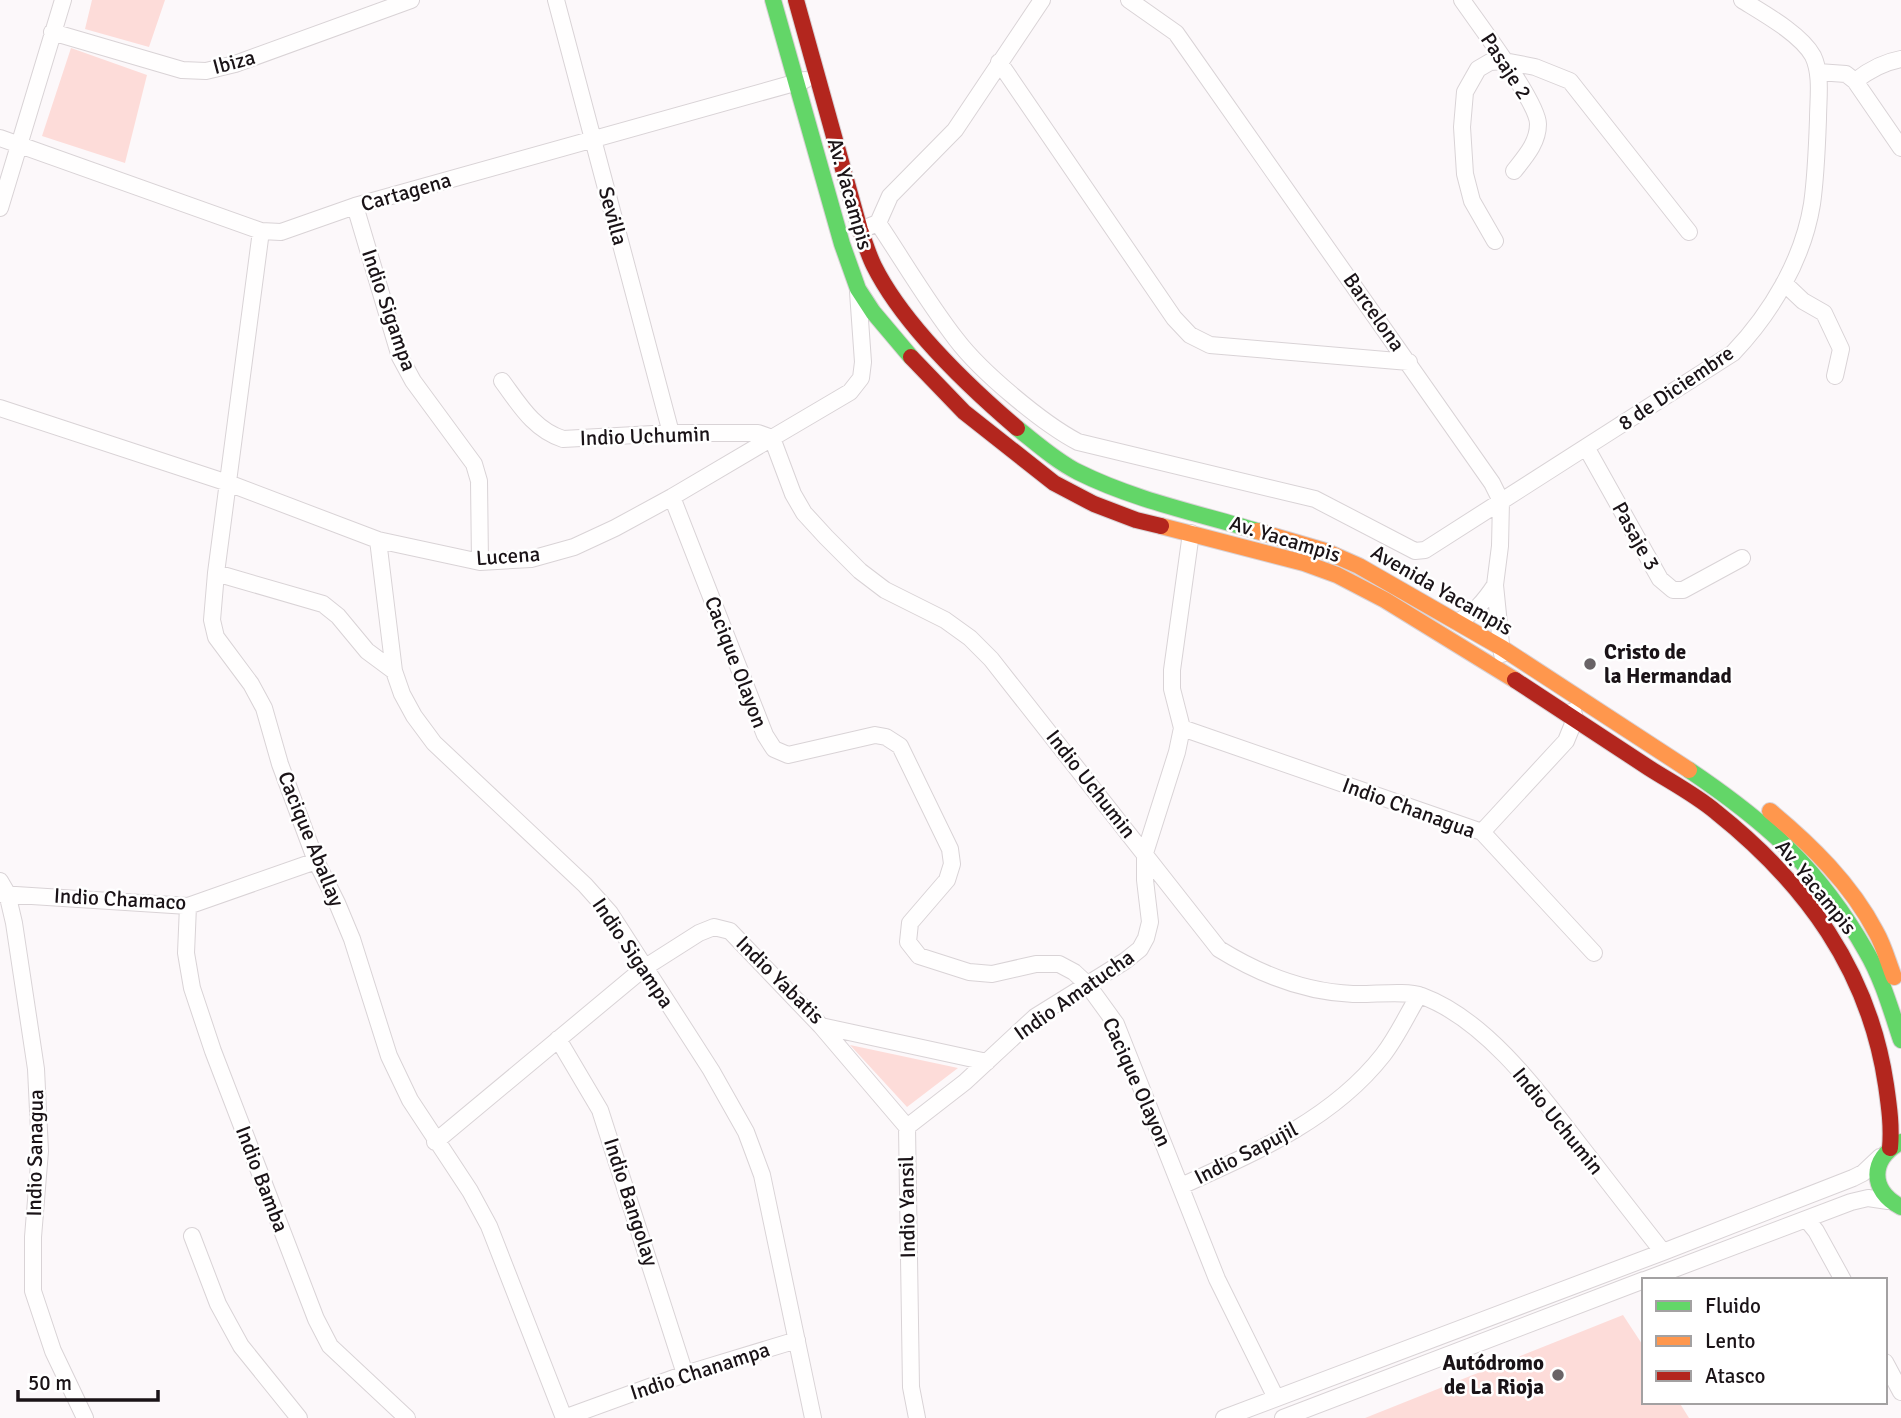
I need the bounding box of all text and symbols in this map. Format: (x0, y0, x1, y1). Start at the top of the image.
street label: Pasaje 2 (1475, 28, 1537, 104)
street label: Ibiza (210, 44, 258, 80)
street label: Av. Yacampis (822, 135, 878, 253)
street label: Cartagena (358, 167, 454, 217)
street label: Sevilla (593, 184, 633, 248)
street label: Indio Sigampa (356, 245, 422, 375)
street label: Barcelona (1338, 268, 1410, 356)
street label: 8 de Diciembre (1613, 340, 1739, 436)
street label: Indio Uchumin (579, 421, 711, 451)
street label: Pasaje 3 (1607, 497, 1665, 575)
street label: Av. Yacampis (1226, 510, 1344, 568)
street label: Avenida Yacampis (1367, 539, 1517, 641)
street label: Lucena (475, 541, 541, 571)
street label: Cacique Olayon (699, 592, 773, 732)
place label: Cristo de la Hermandad (1604, 639, 1732, 689)
marker: Cristo de la Hermandad (1582, 656, 1598, 672)
street label: Indio Uchumin (1041, 725, 1141, 843)
street label: Cacique Aballay (272, 768, 350, 911)
street label: Indio Chanagua (1339, 772, 1479, 844)
street label: Av. Yacampis (1770, 834, 1862, 940)
street label: Indio Chamaco (53, 883, 187, 915)
street label: Indio Sigampa (587, 893, 679, 1013)
street label: Indio Yabatis (730, 930, 830, 1030)
street label: Indio Amatucha (1009, 944, 1139, 1046)
street label: Cacique Olayon (1097, 1013, 1177, 1151)
street label: Indio Uchumin (1507, 1062, 1609, 1180)
street label: Indio Sanagua (21, 1089, 49, 1217)
street label: Indio Sapujil (1190, 1116, 1302, 1190)
street label: Indio Bamba (230, 1122, 294, 1236)
street label: Indio Bangolay (598, 1135, 664, 1269)
street label: Indio Yansil (893, 1155, 921, 1259)
legend (1642, 1278, 1887, 1404)
text: Fluido (1705, 1293, 1761, 1319)
text: Lento (1705, 1328, 1755, 1354)
street label: Indio Chanampa (627, 1336, 773, 1406)
place label: Autódromo de La Rioja (1442, 1350, 1544, 1400)
scale bar (18, 1358, 158, 1402)
text: Atasco (1705, 1363, 1765, 1389)
marker: Autódromo de La Rioja (1550, 1367, 1566, 1383)
text: 50 m (28, 1370, 72, 1396)

